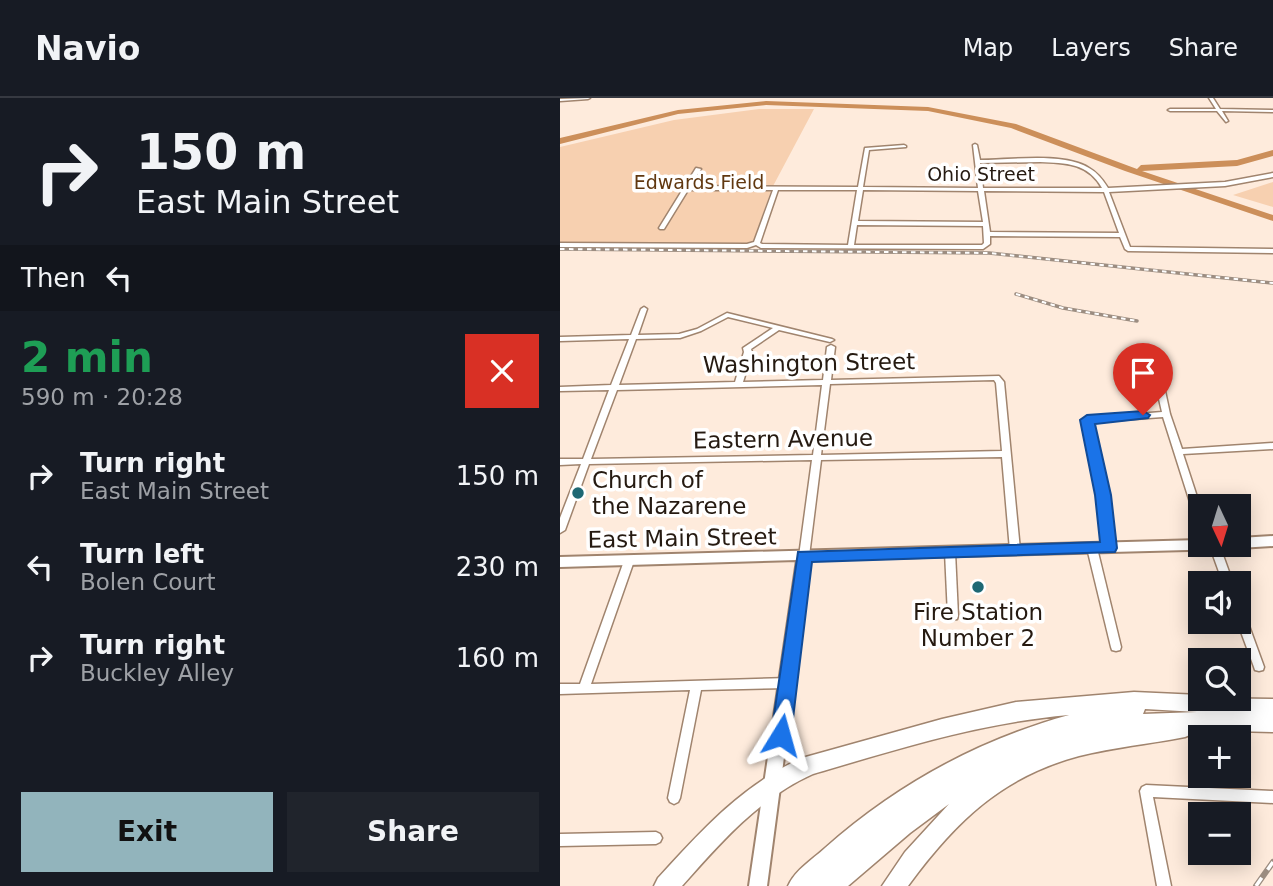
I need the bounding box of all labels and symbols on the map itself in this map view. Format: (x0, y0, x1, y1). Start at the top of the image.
street label: Ohio Street (927, 163, 1035, 185)
park label: Edwards Field (634, 171, 764, 193)
pin (1113, 343, 1173, 415)
street label: Washington Street (703, 348, 915, 378)
street label: Eastern Avenue (693, 424, 873, 454)
place label: Church of the Nazarene (592, 467, 746, 519)
marker: Church of the Nazarene (570, 485, 586, 501)
north arrow (1188, 494, 1251, 556)
street label: East Main Street (587, 523, 777, 553)
marker: Fire Station Number 2 (970, 579, 986, 595)
place label: Fire Station Number 2 (913, 599, 1043, 651)
position arrow (744, 698, 818, 772)

